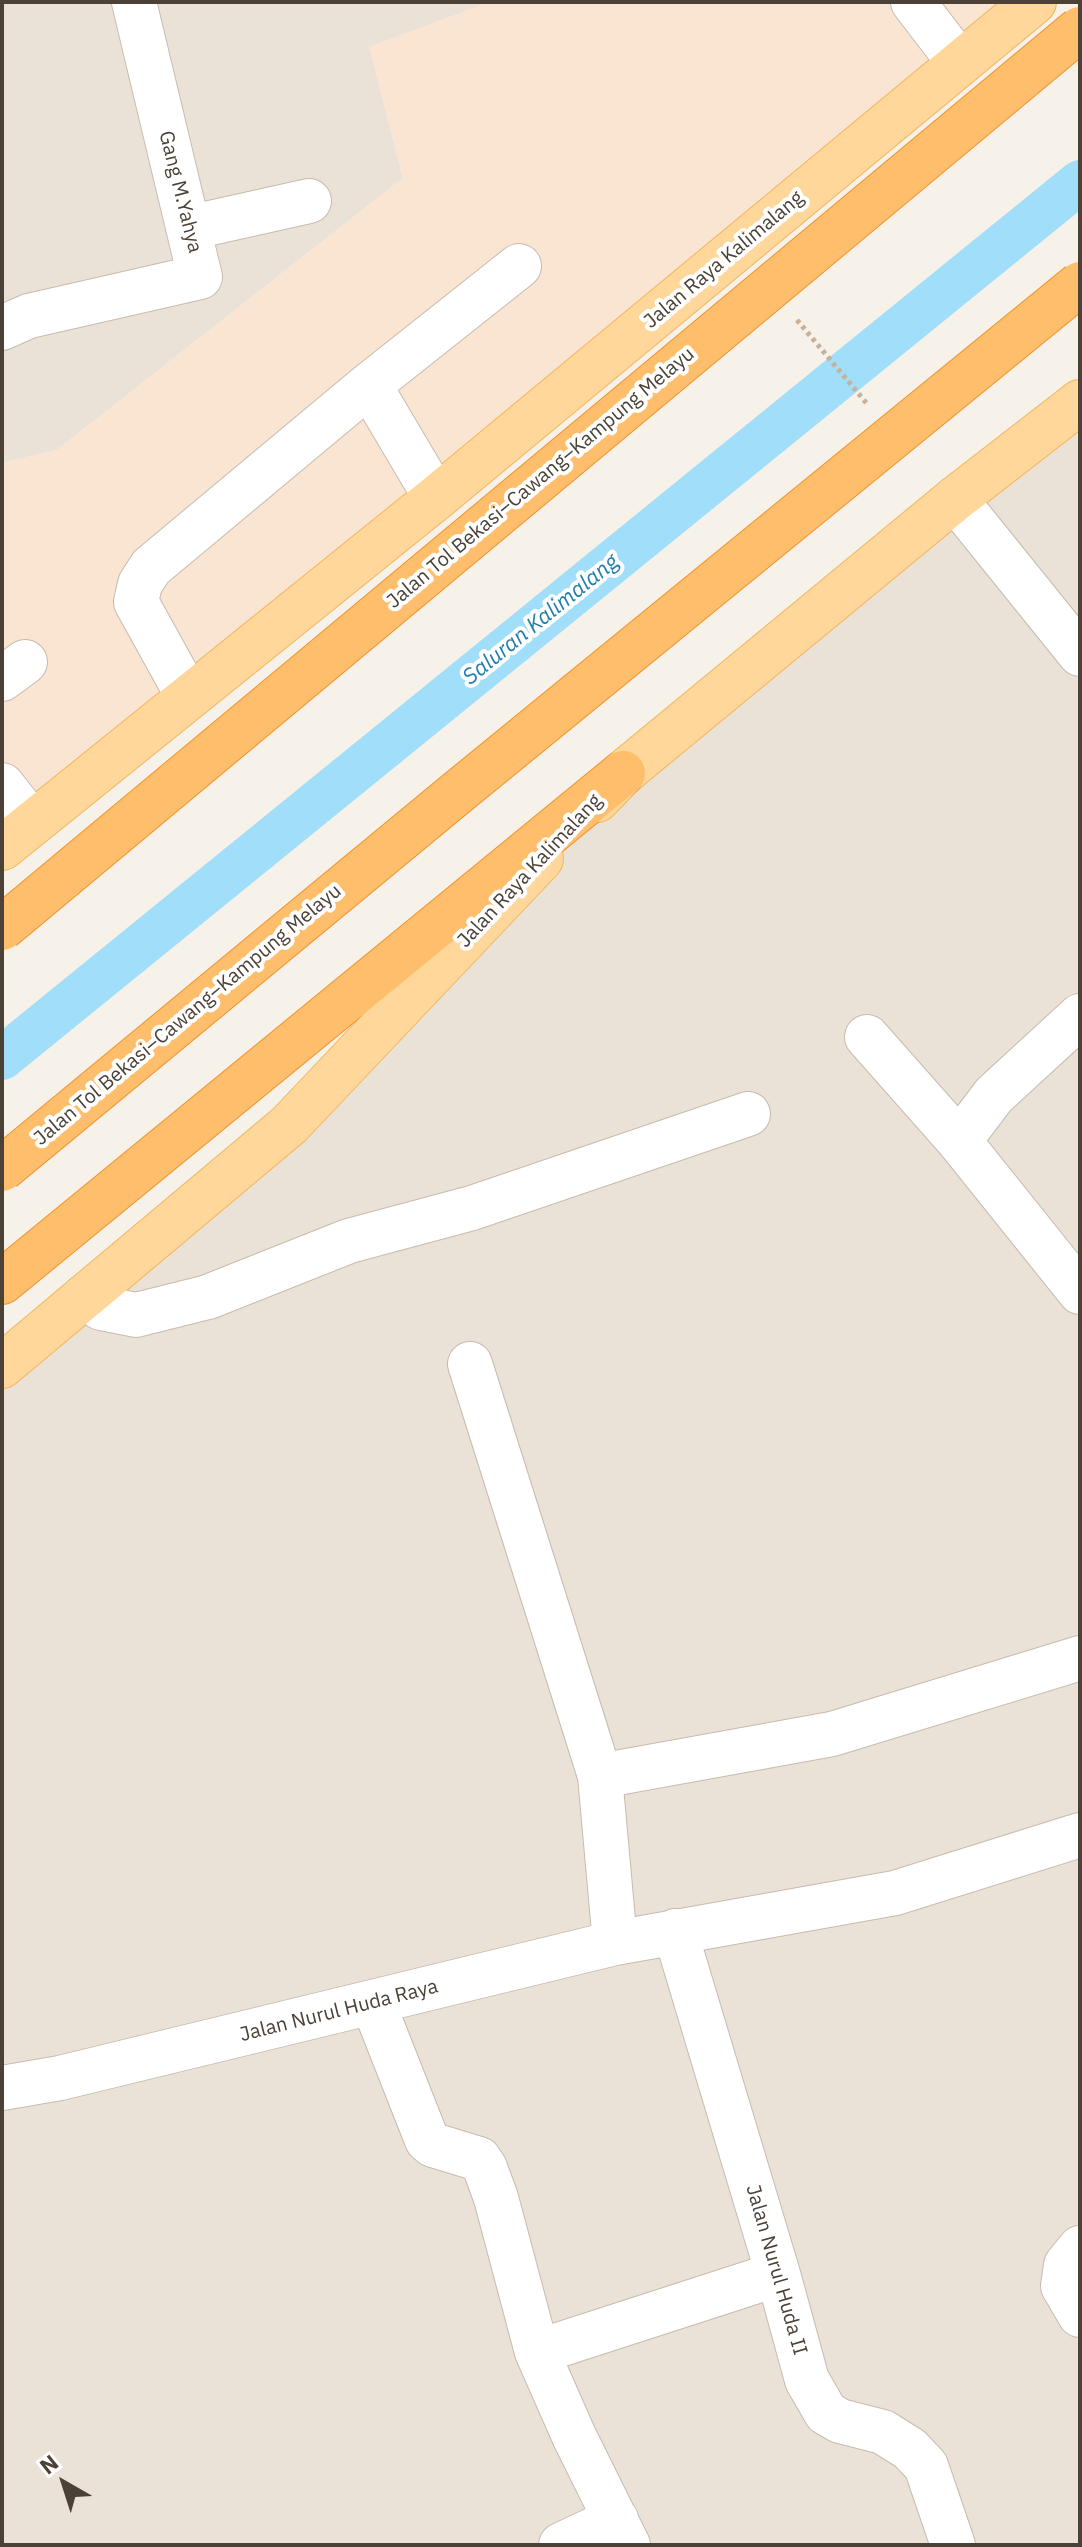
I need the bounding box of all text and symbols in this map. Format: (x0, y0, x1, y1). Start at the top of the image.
street label: Gang M.Yahya (153, 129, 207, 255)
street label: Jalan Raya Kalimalang (639, 186, 809, 334)
street label: Jalan Tol Bekasi–Cawang–Kampung Melayu (382, 342, 700, 614)
water label: Saluran Kalimalang (458, 549, 624, 691)
street label: Jalan Raya Kalimalang (453, 789, 607, 953)
street label: Jalan Tol Bekasi–Cawang–Kampung Melayu (29, 879, 347, 1151)
street label: Jalan Nurul Huda Raya (237, 1975, 441, 2047)
street label: Jalan Nurul Huda II (740, 2182, 812, 2358)
north arrow (24, 2443, 104, 2523)
text: N (33, 2448, 64, 2480)

